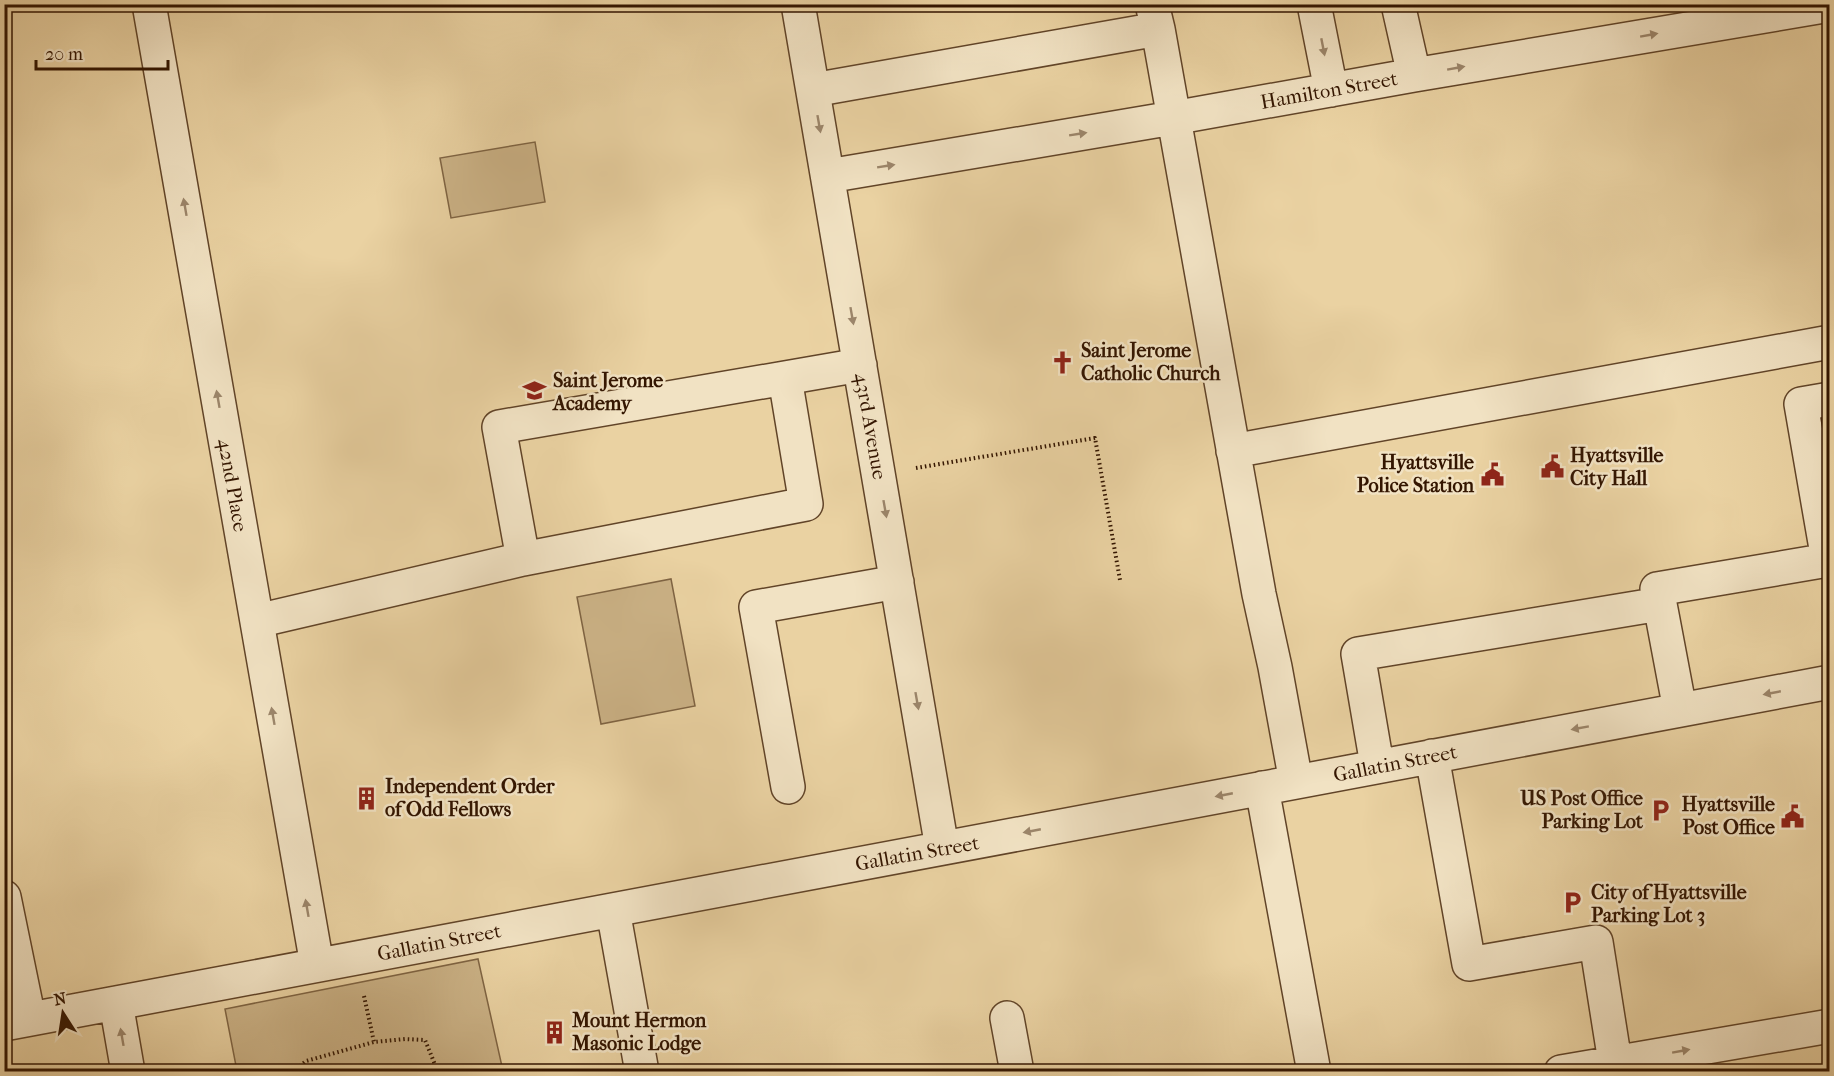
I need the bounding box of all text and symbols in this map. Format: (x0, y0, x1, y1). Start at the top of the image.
one-way arrow (1639, 31, 1658, 40)
scale bar (36, 33, 168, 71)
one-way arrow (1319, 38, 1328, 57)
text: 20 m (45, 44, 83, 65)
one-way arrow (1447, 63, 1466, 72)
street label: Hamilton Street (1259, 67, 1399, 114)
one-way arrow (815, 115, 824, 134)
one-way arrow (1069, 129, 1088, 138)
one-way arrow (876, 161, 895, 170)
one-way arrow (180, 198, 189, 217)
one-way arrow (848, 307, 857, 326)
place label: Saint Jerome Catholic Church (1081, 339, 1221, 385)
church icon: Saint Jerome Catholic Church (1050, 349, 1076, 375)
place label: Saint Jerome Academy (551, 369, 663, 415)
street label: 43rd Avenue (850, 371, 891, 481)
school or university icon: Saint Jerome Academy (522, 378, 548, 404)
one-way arrow (214, 390, 223, 409)
street label: 42nd Place (213, 437, 252, 534)
place label: Hyattsville City Hall (1570, 444, 1664, 490)
place label: Hyattsville Police Station (1357, 451, 1474, 497)
public building icon: Hyattsville City Hall (1539, 454, 1565, 480)
public building icon: Hyattsville Police Station (1479, 461, 1505, 487)
one-way arrow (880, 499, 889, 518)
one-way arrow (1762, 688, 1781, 697)
one-way arrow (913, 692, 922, 711)
one-way arrow (269, 706, 278, 725)
one-way arrow (1571, 724, 1590, 733)
street label: Gallatin Street (1331, 740, 1459, 787)
place label: Independent Order of Odd Fellows (385, 775, 555, 821)
building icon: Independent Order of Odd Fellows (354, 785, 380, 811)
place label: US Post Office Parking Lot (1519, 787, 1644, 833)
one-way arrow (1214, 791, 1233, 800)
place label: Hyattsville Post Office (1681, 793, 1775, 839)
parking icon: US Post Office Parking Lot (1648, 797, 1674, 823)
public building icon: Hyattsville Post Office (1780, 803, 1806, 829)
one-way arrow (1022, 827, 1041, 836)
street label: Gallatin Street (853, 831, 981, 876)
place label: City of Hyattsville Parking Lot 3 (1591, 881, 1747, 927)
parking icon: City of Hyattsville Parking Lot 3 (1560, 890, 1586, 916)
one-way arrow (302, 898, 311, 917)
street label: Gallatin Street (375, 919, 503, 966)
north arrow (33, 983, 93, 1043)
text: N (52, 988, 69, 1009)
place label: Mount Hermon Masonic Lodge (571, 1009, 707, 1055)
building icon: Mount Hermon Masonic Lodge (541, 1019, 567, 1045)
one-way arrow (117, 1027, 126, 1046)
one-way arrow (1672, 1046, 1691, 1055)

